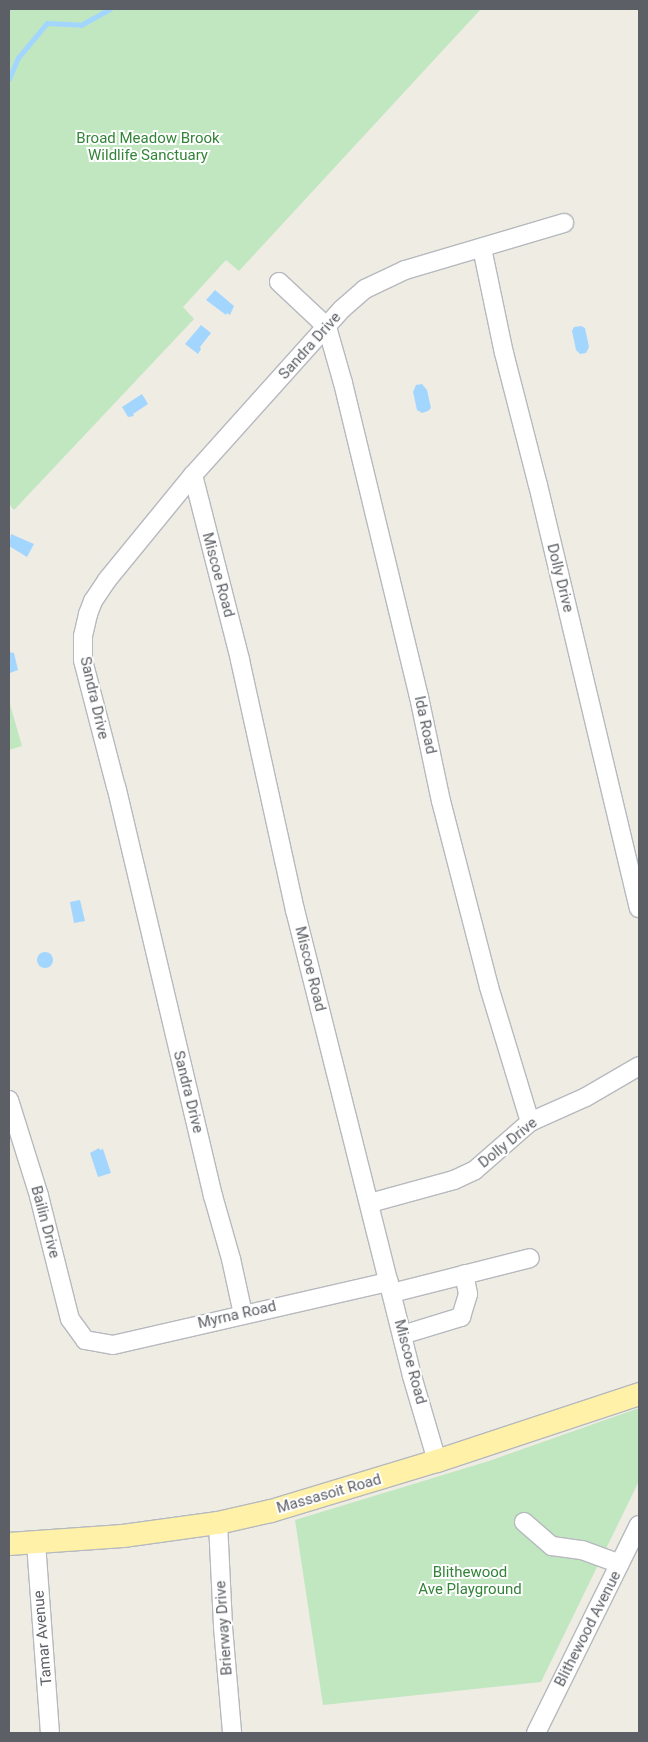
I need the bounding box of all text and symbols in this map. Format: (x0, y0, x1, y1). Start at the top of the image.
park label: Broad Meadow Brook Wildlife Sanctuary (76, 129, 220, 164)
street label: Sandra Drive (275, 309, 345, 383)
street label: Miscoe Road (198, 531, 238, 619)
street label: Dolly Drive (543, 542, 577, 614)
street label: Sandra Drive (76, 655, 112, 741)
street label: Ida Road (410, 694, 440, 756)
street label: Miscoe Road (291, 925, 329, 1013)
street label: Sandra Drive (169, 1049, 207, 1135)
street label: Dolly Drive (475, 1114, 541, 1172)
street label: Bailin Drive (27, 1184, 63, 1260)
street label: Myrna Road (196, 1297, 278, 1333)
street label: Miscoe Road (390, 1318, 430, 1406)
street label: Massasoit Road (275, 1470, 383, 1518)
park label: Blithewood Ave Playground (418, 1563, 522, 1598)
street label: Blithewood Avenue (551, 1568, 625, 1690)
street label: Brierway Drive (212, 1580, 236, 1676)
street label: Tamar Avenue (30, 1590, 56, 1686)

